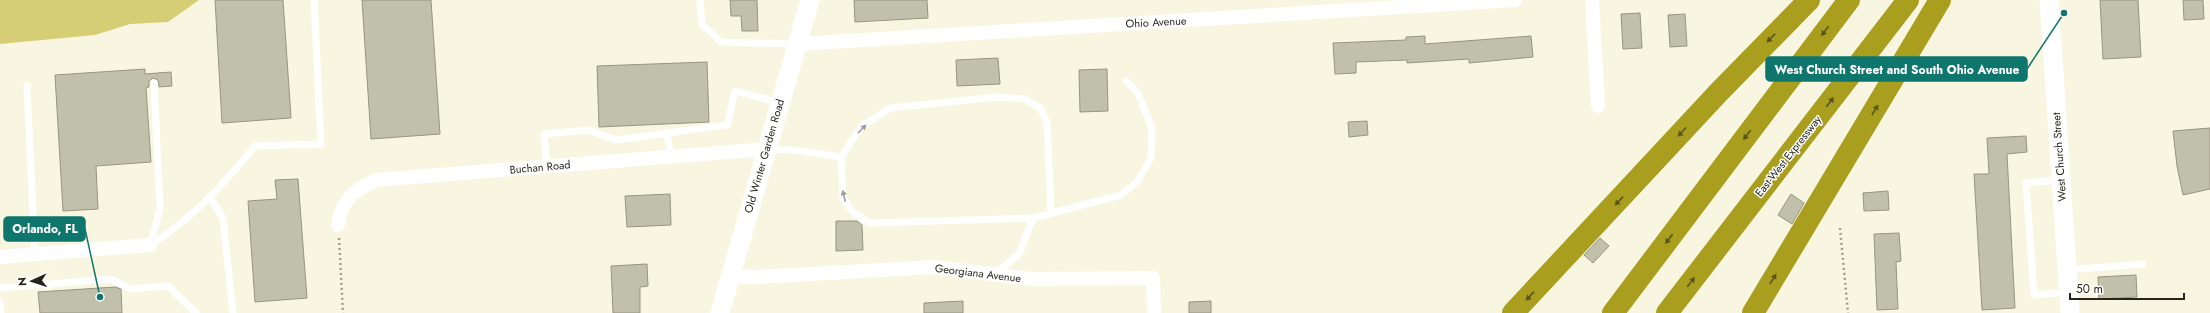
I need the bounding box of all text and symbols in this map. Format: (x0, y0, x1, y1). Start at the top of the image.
street label: Ohio Avenue (1125, 12, 1187, 32)
one-way arrow (1821, 26, 1829, 37)
one-way arrow (1767, 33, 1776, 43)
callout: West Church Street and South Ohio Avenue (1766, 57, 2027, 81)
text: West Church Street and South Ohio Avenue (1775, 61, 2019, 79)
one-way arrow (1826, 96, 1834, 107)
street label: Old Winter Garden Road (740, 97, 788, 215)
one-way arrow (1871, 104, 1878, 116)
street label: East-West Expressway (1751, 112, 1825, 200)
street label: West Church Street (2048, 112, 2070, 202)
one-way arrow (857, 124, 867, 133)
one-way arrow (1677, 127, 1687, 137)
one-way arrow (1743, 130, 1751, 140)
street label: Buchan Road (509, 156, 571, 178)
one-way arrow (841, 189, 847, 202)
one-way arrow (1614, 196, 1624, 206)
callout: Orlando, FL (4, 217, 85, 241)
text: Orlando, FL (12, 220, 79, 238)
one-way arrow (1665, 233, 1673, 244)
street label: Georgiana Avenue (934, 260, 1022, 286)
north arrow (12, 261, 52, 301)
one-way arrow (1770, 273, 1777, 285)
scale bar (2070, 275, 2184, 301)
text: N (14, 277, 30, 286)
one-way arrow (1686, 277, 1695, 288)
text: 50 m (2076, 280, 2103, 298)
one-way arrow (1525, 291, 1535, 301)

